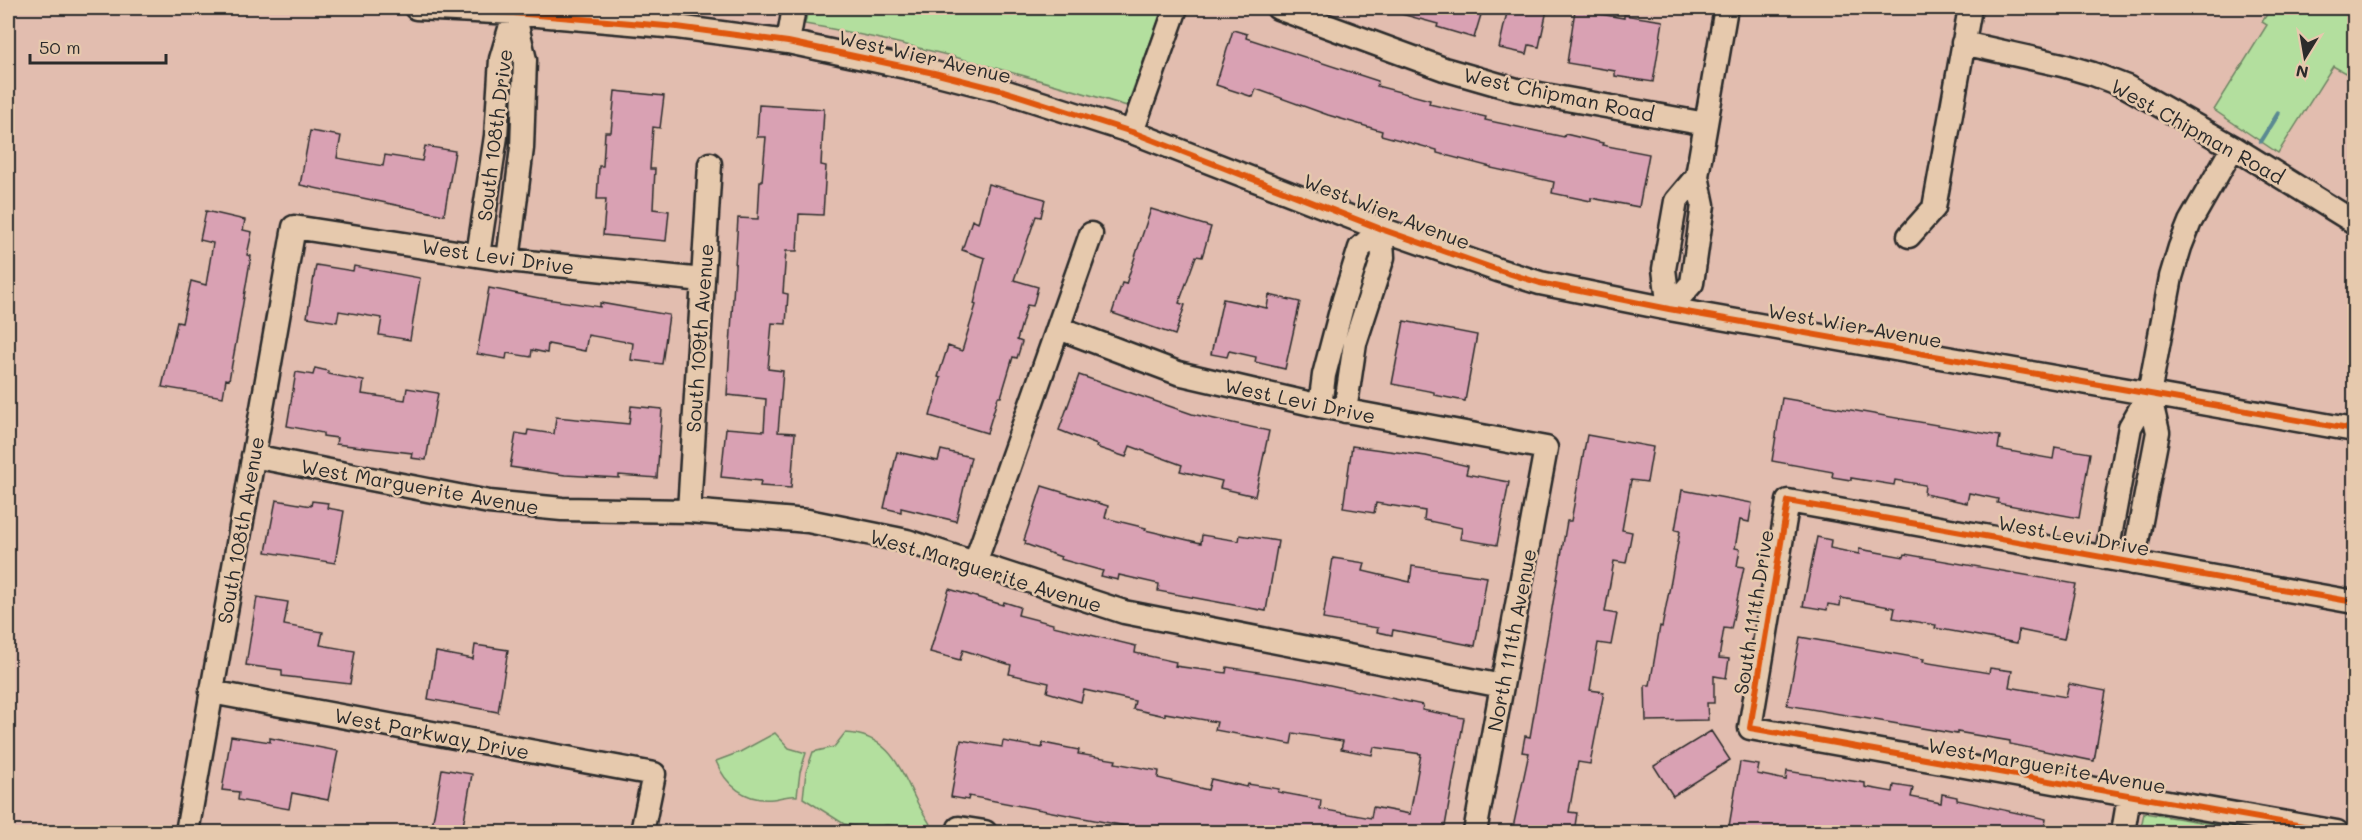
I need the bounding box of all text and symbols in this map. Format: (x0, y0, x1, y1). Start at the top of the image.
street label: West Wier Avenue (836, 23, 1014, 89)
scale bar (30, 27, 166, 65)
north arrow (2275, 27, 2335, 87)
text: 50 m (39, 35, 81, 59)
street label: South 108th Drive (471, 47, 517, 223)
street label: West Chipman Road (1461, 61, 1657, 127)
text: N (2294, 61, 2310, 84)
street label: West Chipman Road (2107, 72, 2289, 190)
street label: West Wier Avenue (1300, 167, 1474, 255)
street label: West Levi Drive (420, 232, 576, 280)
street label: South 109th Avenue (679, 243, 719, 433)
street label: West Wier Avenue (1766, 297, 1944, 353)
street label: West Levi Drive (1222, 371, 1378, 429)
street label: South 108th Avenue (211, 434, 269, 626)
street label: West Marguerite Avenue (299, 452, 541, 520)
street label: West Levi Drive (1996, 509, 2152, 561)
street label: West Marguerite Avenue (867, 522, 1105, 618)
street label: South 111th Drive (1727, 528, 1779, 696)
street label: North 111th Avenue (1481, 546, 1541, 734)
street label: West Parkway Drive (332, 701, 532, 765)
street label: West Marguerite Avenue (1926, 731, 2168, 799)

